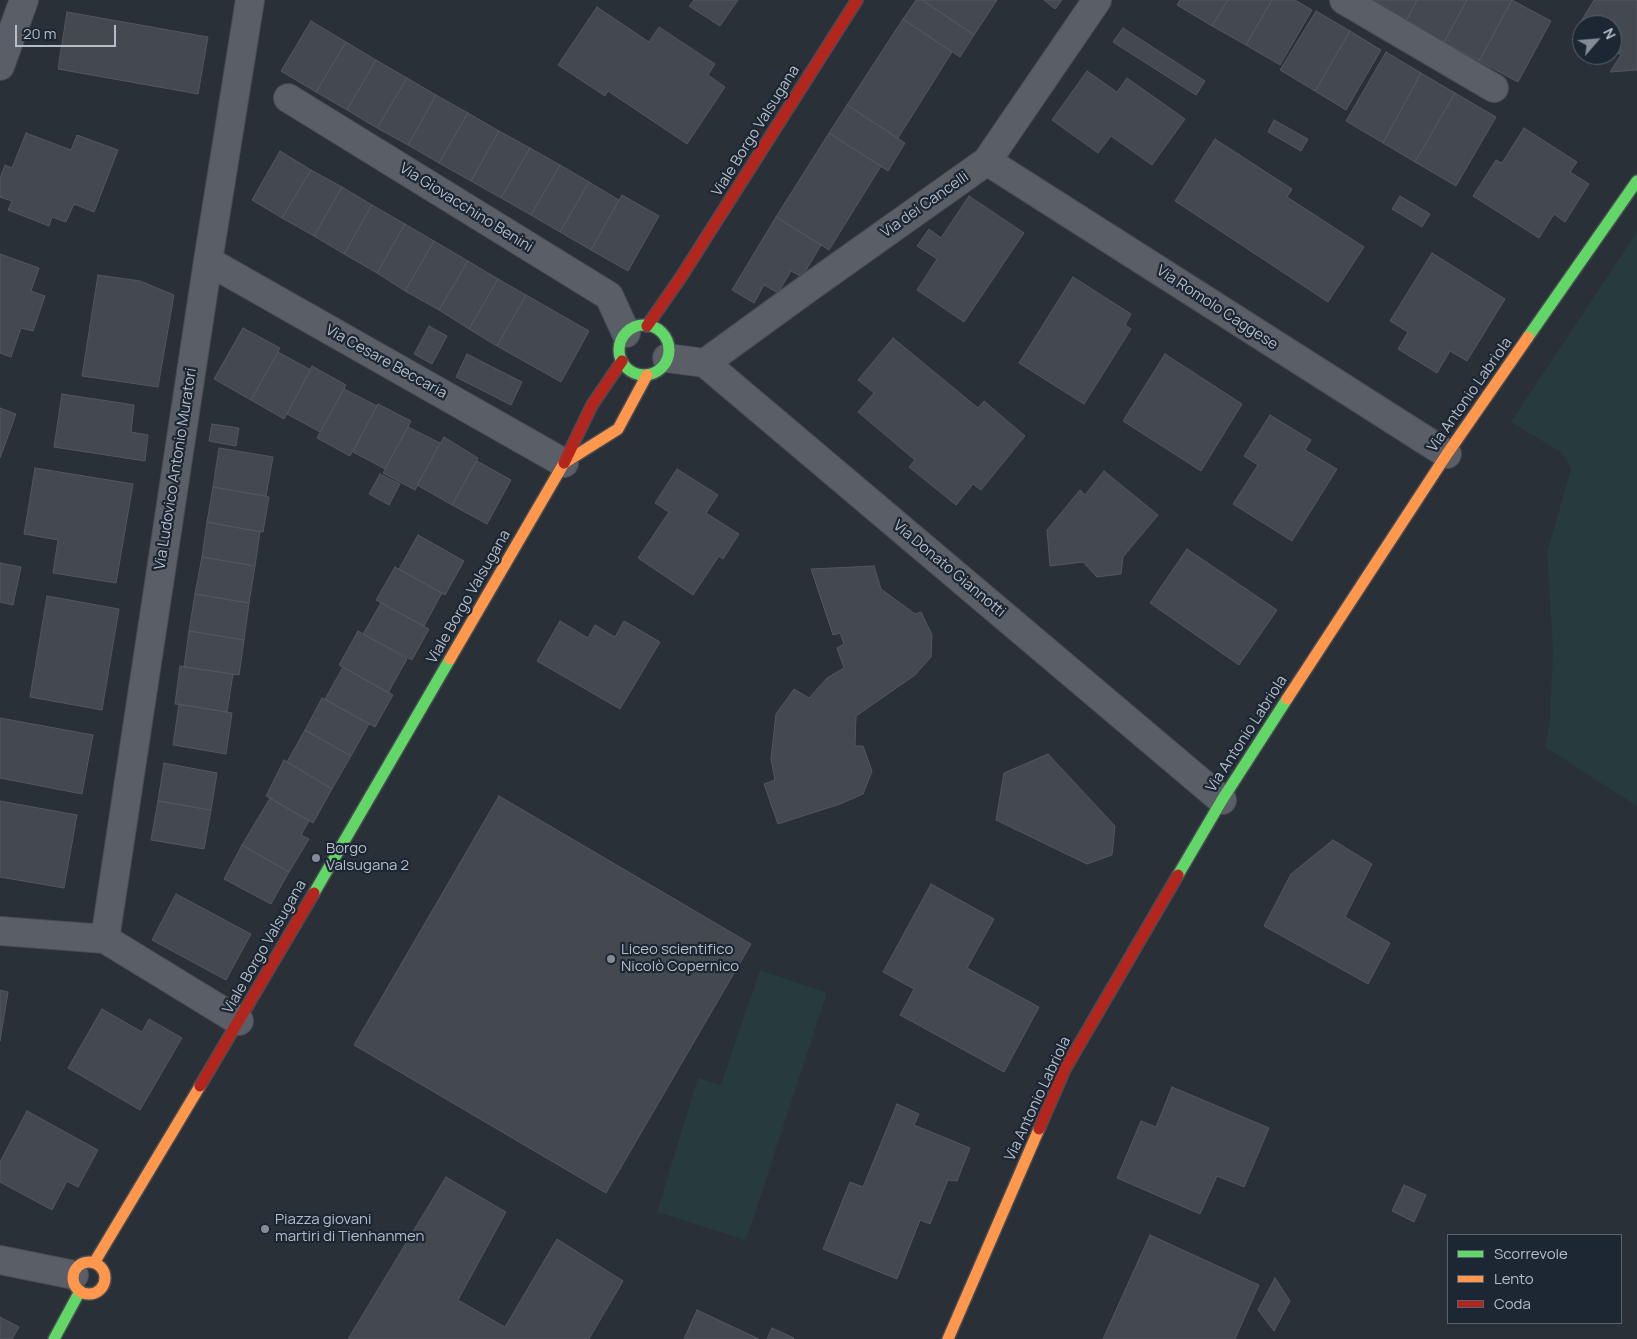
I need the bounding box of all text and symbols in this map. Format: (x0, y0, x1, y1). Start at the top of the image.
scale bar (18, 15, 119, 47)
north arrow (1572, 15, 1622, 65)
text: 20 m (23, 23, 56, 44)
text: N (1599, 25, 1621, 42)
street label: Viale Borgo Valsugana (708, 62, 804, 200)
street label: Via Giovacchino Benini (396, 160, 536, 256)
street label: Via dei Cancelli (878, 168, 972, 242)
street label: Via Romolo Caggese (1153, 262, 1281, 354)
street label: Via Cesare Beccaria (322, 321, 450, 403)
street label: Via Antonio Labriola (1424, 334, 1516, 456)
street label: Via Ludovico Antonio Muratori (151, 367, 201, 571)
street label: Via Donato Giannotti (889, 517, 1009, 621)
street label: Viale Borgo Valsugana (423, 527, 515, 667)
street label: Via Antonio Labriola (1203, 672, 1291, 796)
place label: Borgo Valsugana 2 (326, 840, 409, 875)
marker: Borgo Valsugana 2 (310, 852, 322, 864)
street label: Viale Borgo Valsugana (219, 877, 311, 1017)
place label: Liceo scientifico Nicolò Copernico (621, 941, 739, 976)
marker: Liceo scientifico Nicolò Copernico (605, 953, 617, 965)
street label: Via Antonio Labriola (1001, 1034, 1075, 1164)
place label: Piazza giovani martiri di Tienhanmen (275, 1211, 424, 1246)
marker: Piazza giovani martiri di Tienhanmen (259, 1223, 271, 1235)
legend (1447, 1234, 1622, 1324)
text: Scorrevole (1494, 1243, 1568, 1264)
text: Lento (1494, 1268, 1534, 1289)
text: Coda (1494, 1293, 1531, 1314)

